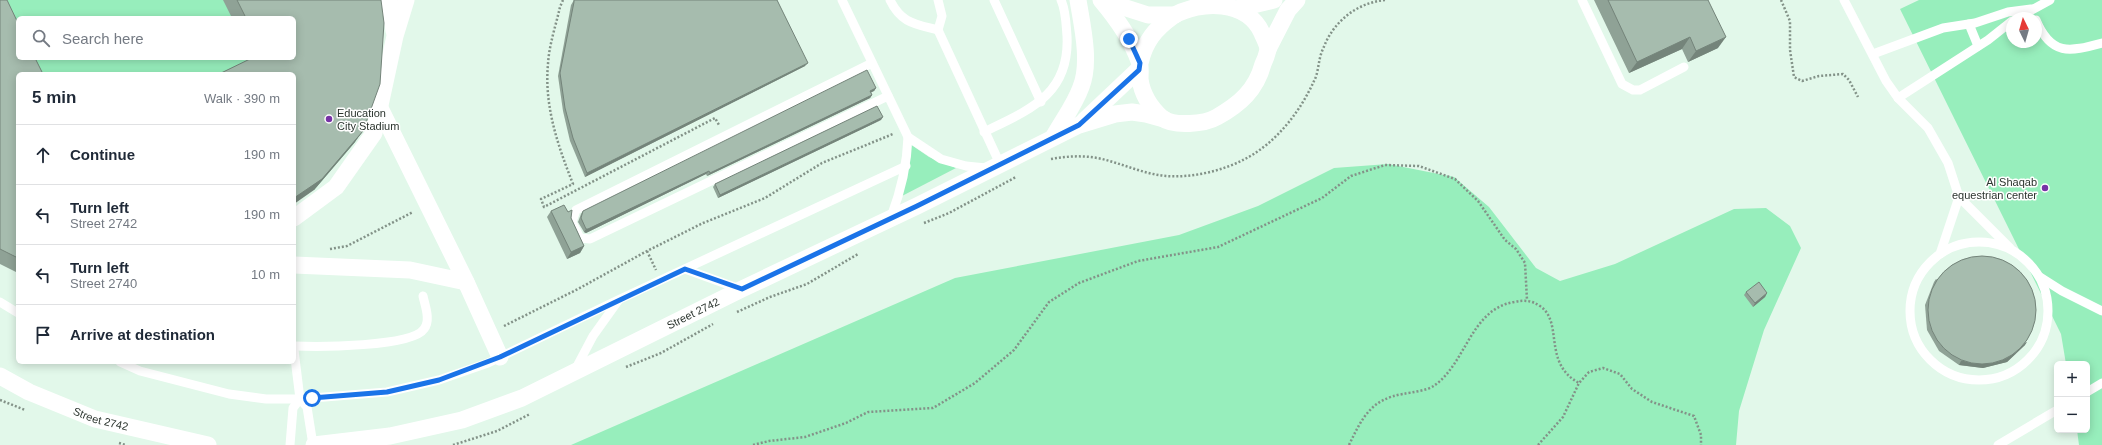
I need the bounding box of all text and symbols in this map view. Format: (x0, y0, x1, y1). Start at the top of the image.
north arrow (2006, 12, 2042, 48)
search box (16, 16, 296, 60)
icon: search (30, 27, 52, 49)
text: Search here (62, 30, 144, 47)
route end (1120, 30, 1138, 48)
text: 5 min (32, 88, 76, 107)
text: Walk · 390 m (204, 91, 280, 106)
place label: Education City Stadium (337, 107, 399, 132)
marker: Education City Stadium (324, 114, 334, 124)
icon: ahead (32, 144, 54, 166)
text: Continue (70, 146, 135, 163)
text: 190 m (244, 147, 280, 162)
place label: Al Shaqab equestrian center (1952, 176, 2037, 201)
marker: Al Shaqab equestrian center (2040, 183, 2050, 193)
text: Turn left (70, 199, 129, 216)
icon: left (32, 204, 54, 226)
text: 190 m (244, 207, 280, 222)
text: Street 2742 (70, 216, 137, 231)
text: Turn left (70, 259, 129, 276)
icon: left (32, 264, 54, 286)
text: 10 m (251, 267, 280, 282)
text: Street 2740 (70, 276, 137, 291)
street label: Street 2742 (665, 295, 721, 331)
icon: arrive (32, 324, 54, 346)
text: Arrive at destination (70, 326, 215, 343)
map controls (2054, 361, 2090, 433)
button: + (2054, 361, 2090, 397)
route start (303, 389, 321, 407)
button: − (2054, 397, 2090, 433)
street label: Street 2742 (72, 405, 130, 432)

